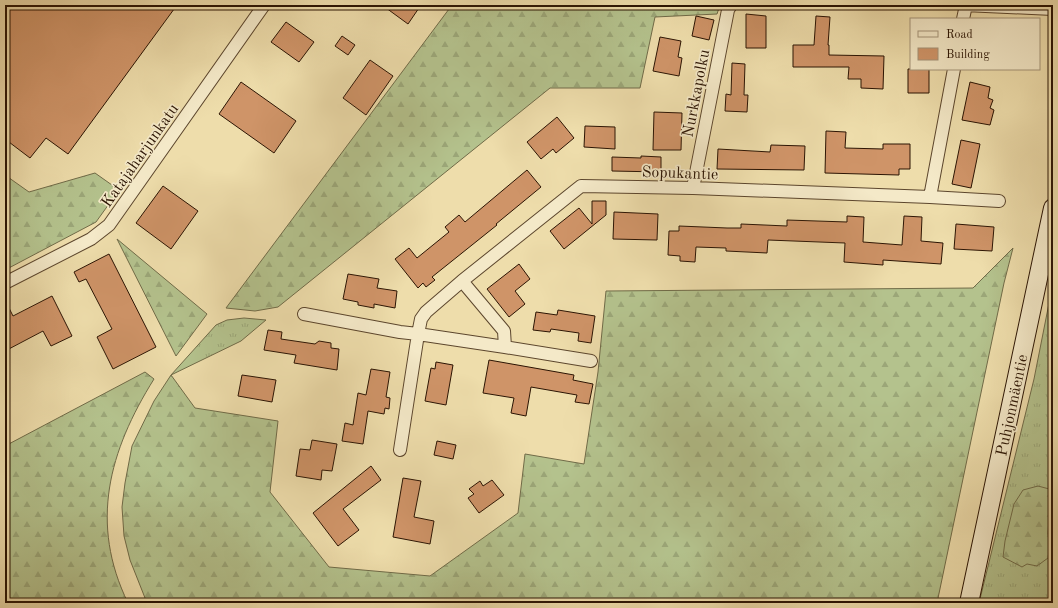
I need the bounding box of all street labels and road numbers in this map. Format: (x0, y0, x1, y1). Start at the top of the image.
street label: Nurkkapolku (681, 48, 713, 139)
street label: Katajaharjunkatu (99, 101, 183, 211)
street label: Sopukantie (641, 165, 719, 183)
street label: Puhjonmäentie (994, 353, 1032, 458)

